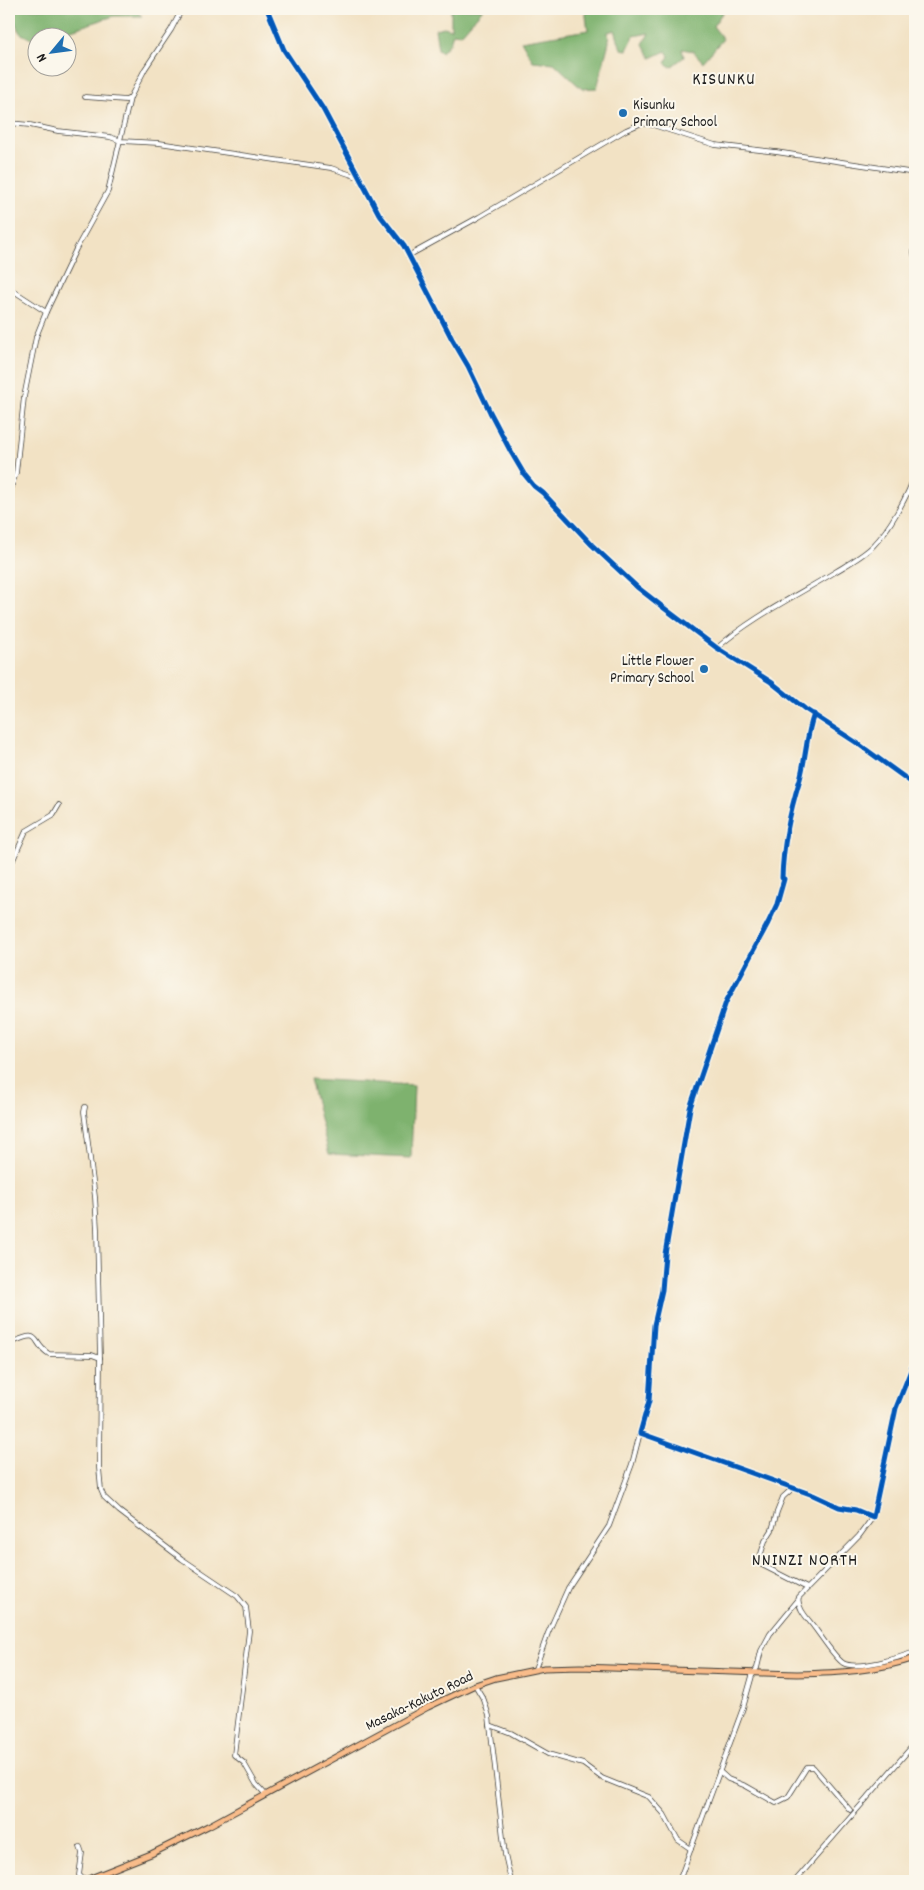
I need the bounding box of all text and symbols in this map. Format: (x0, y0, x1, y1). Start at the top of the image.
north arrow (28, 28, 78, 78)
text: N (32, 49, 53, 65)
district label: KISUNKU (692, 68, 756, 93)
place label: Kisunku Primary School (633, 95, 717, 134)
marker: Kisunku Primary School (617, 107, 629, 119)
place label: Little Flower Primary School (610, 651, 694, 690)
marker: Little Flower Primary School (698, 663, 710, 675)
district label: NNINZI NORTH (752, 1549, 858, 1574)
street label: Masaka-Kakuto Road (362, 1666, 478, 1738)

